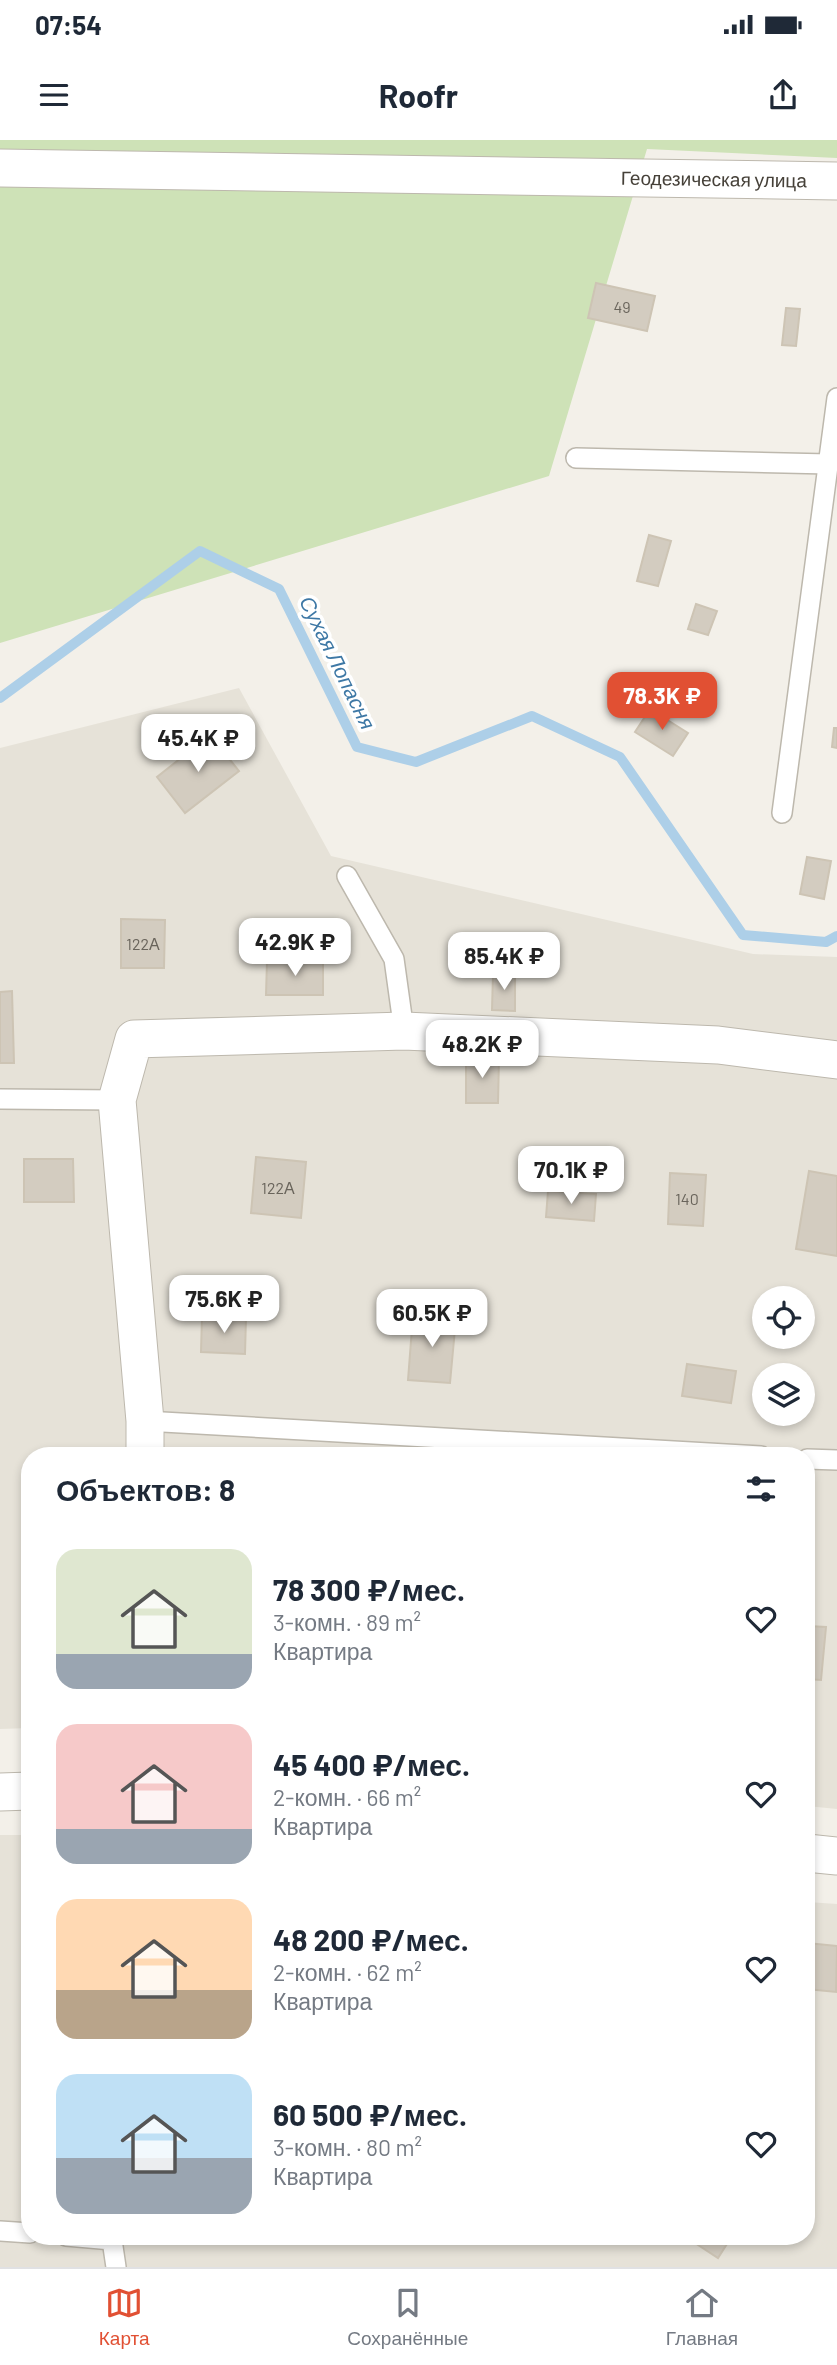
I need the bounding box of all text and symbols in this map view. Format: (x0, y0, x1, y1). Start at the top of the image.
text: 07:54 (35, 9, 102, 40)
icon: menu (35, 76, 73, 114)
text: Roofr (379, 76, 458, 114)
icon: share (764, 76, 802, 114)
street label: Геодезическая улица (621, 166, 808, 192)
house number: 49 (613, 297, 631, 316)
water label: Сухая Лопасня (295, 592, 381, 733)
pin: 78.3K ₽ (597, 672, 727, 732)
text: 78.3K ₽ (623, 681, 701, 709)
pin: 45.4K ₽ (133, 714, 263, 774)
text: 45.4K ₽ (157, 723, 239, 751)
pin: 42.9K ₽ (230, 918, 360, 978)
text: 42.9K ₽ (255, 927, 335, 955)
pin: 85.4K ₽ (439, 932, 569, 992)
house number: 122А (126, 934, 160, 953)
text: 85.4K ₽ (464, 941, 544, 969)
pin: 48.2K ₽ (417, 1020, 547, 1080)
text: 48.2K ₽ (442, 1029, 522, 1057)
pin: 70.1K ₽ (506, 1146, 636, 1206)
text: 70.1K ₽ (534, 1155, 608, 1183)
house number: 122А (261, 1178, 295, 1197)
house number: 140 (675, 1189, 699, 1208)
pin: 75.6K ₽ (159, 1276, 289, 1335)
text: 75.6K ₽ (185, 1284, 263, 1312)
map controls (752, 1286, 815, 1426)
button: locate (752, 1286, 815, 1349)
pin: 60.5K ₽ (367, 1290, 497, 1349)
text: 60.5K ₽ (392, 1298, 472, 1326)
button: layers (752, 1363, 815, 1426)
icon: filters (742, 1470, 780, 1508)
text: Объектов: 8 (56, 1471, 235, 1507)
text: 78 300 ₽/мес. (273, 1571, 465, 1607)
icon: home (112, 1577, 196, 1661)
icon: heart (742, 1600, 780, 1638)
text: 3-комн. · 89 m² (273, 1608, 421, 1636)
text: Квартира (273, 1637, 372, 1665)
text: 45 400 ₽/мес. (273, 1746, 470, 1782)
icon: home (112, 1752, 196, 1836)
icon: heart (742, 1775, 780, 1813)
text: 2-комн. · 66 m² (273, 1783, 421, 1811)
text: Квартира (273, 1812, 372, 1840)
text: 48 200 ₽/мес. (273, 1921, 469, 1957)
icon: home (112, 1927, 196, 2011)
icon: heart (742, 1950, 780, 1988)
text: 2-комн. · 62 m² (273, 1958, 422, 1986)
text: Квартира (273, 1987, 372, 2015)
text: 60 500 ₽/мес. (273, 2096, 467, 2132)
icon: home (112, 2102, 196, 2186)
icon: heart (742, 2125, 780, 2163)
text: 3-комн. · 80 m² (273, 2133, 422, 2161)
text: Квартира (273, 2162, 372, 2190)
tab: Карта (99, 2284, 150, 2350)
tab: Сохранённые (347, 2284, 468, 2350)
tab: Главная (666, 2284, 738, 2350)

